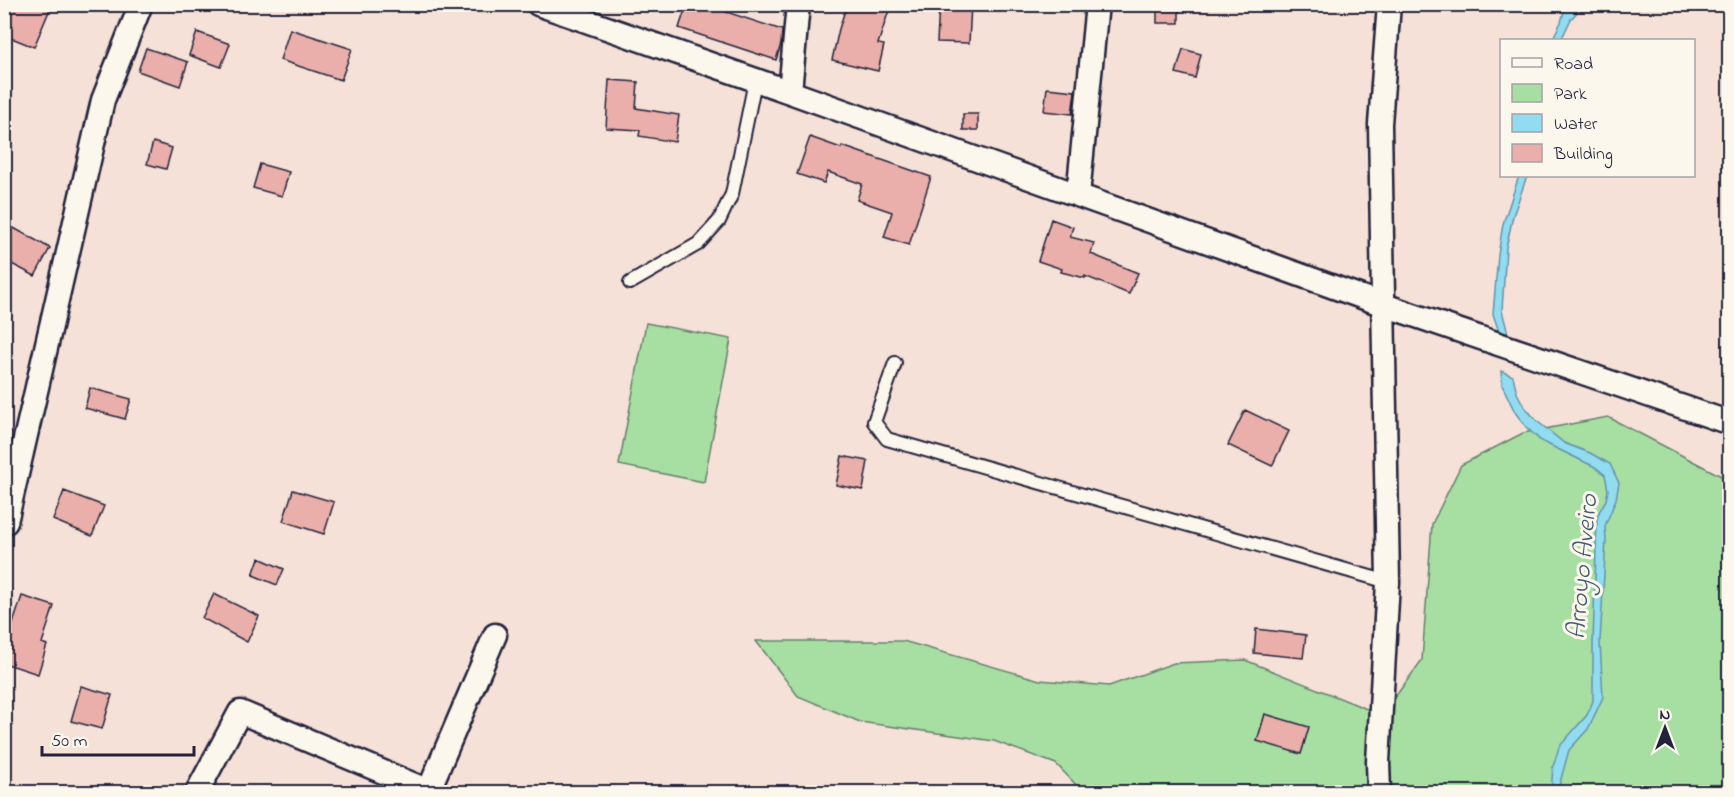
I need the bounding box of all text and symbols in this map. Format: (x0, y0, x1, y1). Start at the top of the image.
legend (1500, 39, 1695, 177)
text: Road (1554, 52, 1593, 78)
text: Park (1554, 82, 1587, 108)
text: Water (1554, 112, 1598, 138)
text: Building (1553, 142, 1613, 169)
water label: Arroyo Aveiro (1559, 491, 1609, 641)
north arrow (1635, 698, 1695, 758)
text: N (1660, 703, 1671, 727)
scale bar (42, 719, 194, 757)
text: 50 m (51, 729, 88, 755)

